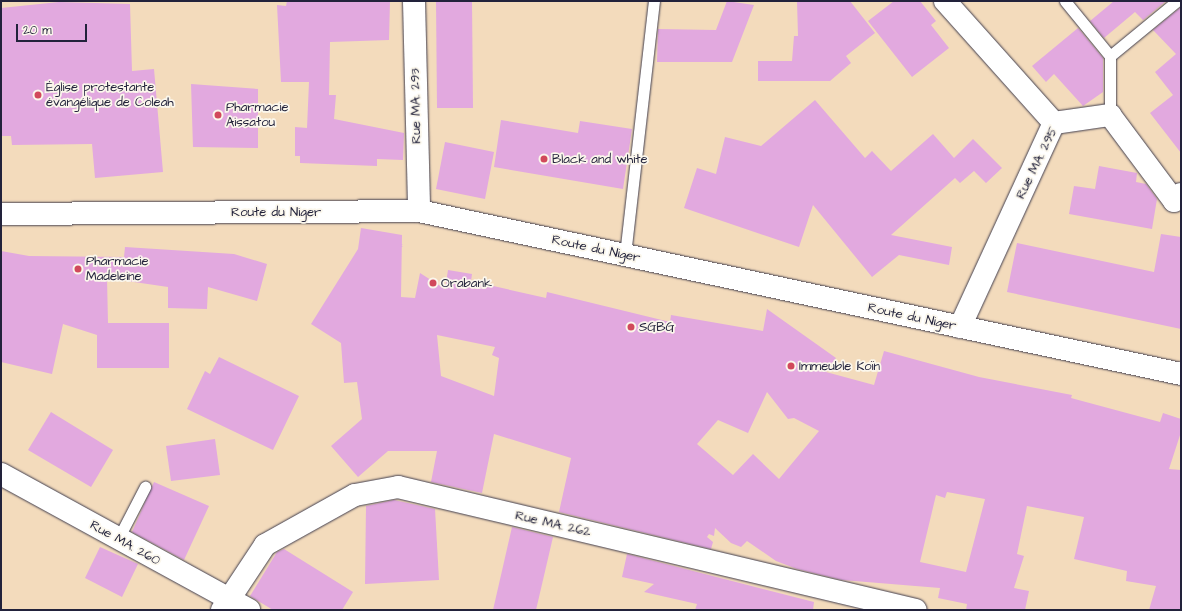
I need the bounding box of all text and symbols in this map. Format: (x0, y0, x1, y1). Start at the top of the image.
scale bar (18, 16, 89, 42)
text: 20 m (23, 22, 52, 39)
street label: Rue MA. 293 (408, 68, 424, 144)
place label: Église protestante évangélique de Coleah (46, 80, 174, 111)
marker: Église protestante évangélique de Coleah (33, 90, 43, 100)
place label: Pharmacie Aissatou (226, 100, 288, 131)
marker: Pharmacie Aissatou (213, 110, 223, 120)
street label: Rue MA. 295 (1013, 124, 1061, 202)
place label: Black and white (552, 151, 648, 167)
marker: Black and white (539, 154, 549, 164)
street label: Route du Niger (231, 204, 321, 220)
street label: Route du Niger (550, 232, 642, 266)
place label: Pharmacie Madeleine (86, 254, 148, 285)
marker: Pharmacie Madeleine (73, 264, 83, 274)
place label: Orabank (441, 275, 492, 291)
marker: Orabank (428, 278, 438, 288)
street label: Route du Niger (866, 300, 958, 334)
place label: SGBG (639, 319, 675, 335)
marker: SGBG (626, 322, 636, 332)
place label: Immeuble Koïn (799, 358, 880, 374)
marker: Immeuble Koïn (786, 361, 796, 371)
street label: Rue MA. 262 (514, 508, 592, 540)
street label: Rue MA. 260 (87, 517, 163, 569)

